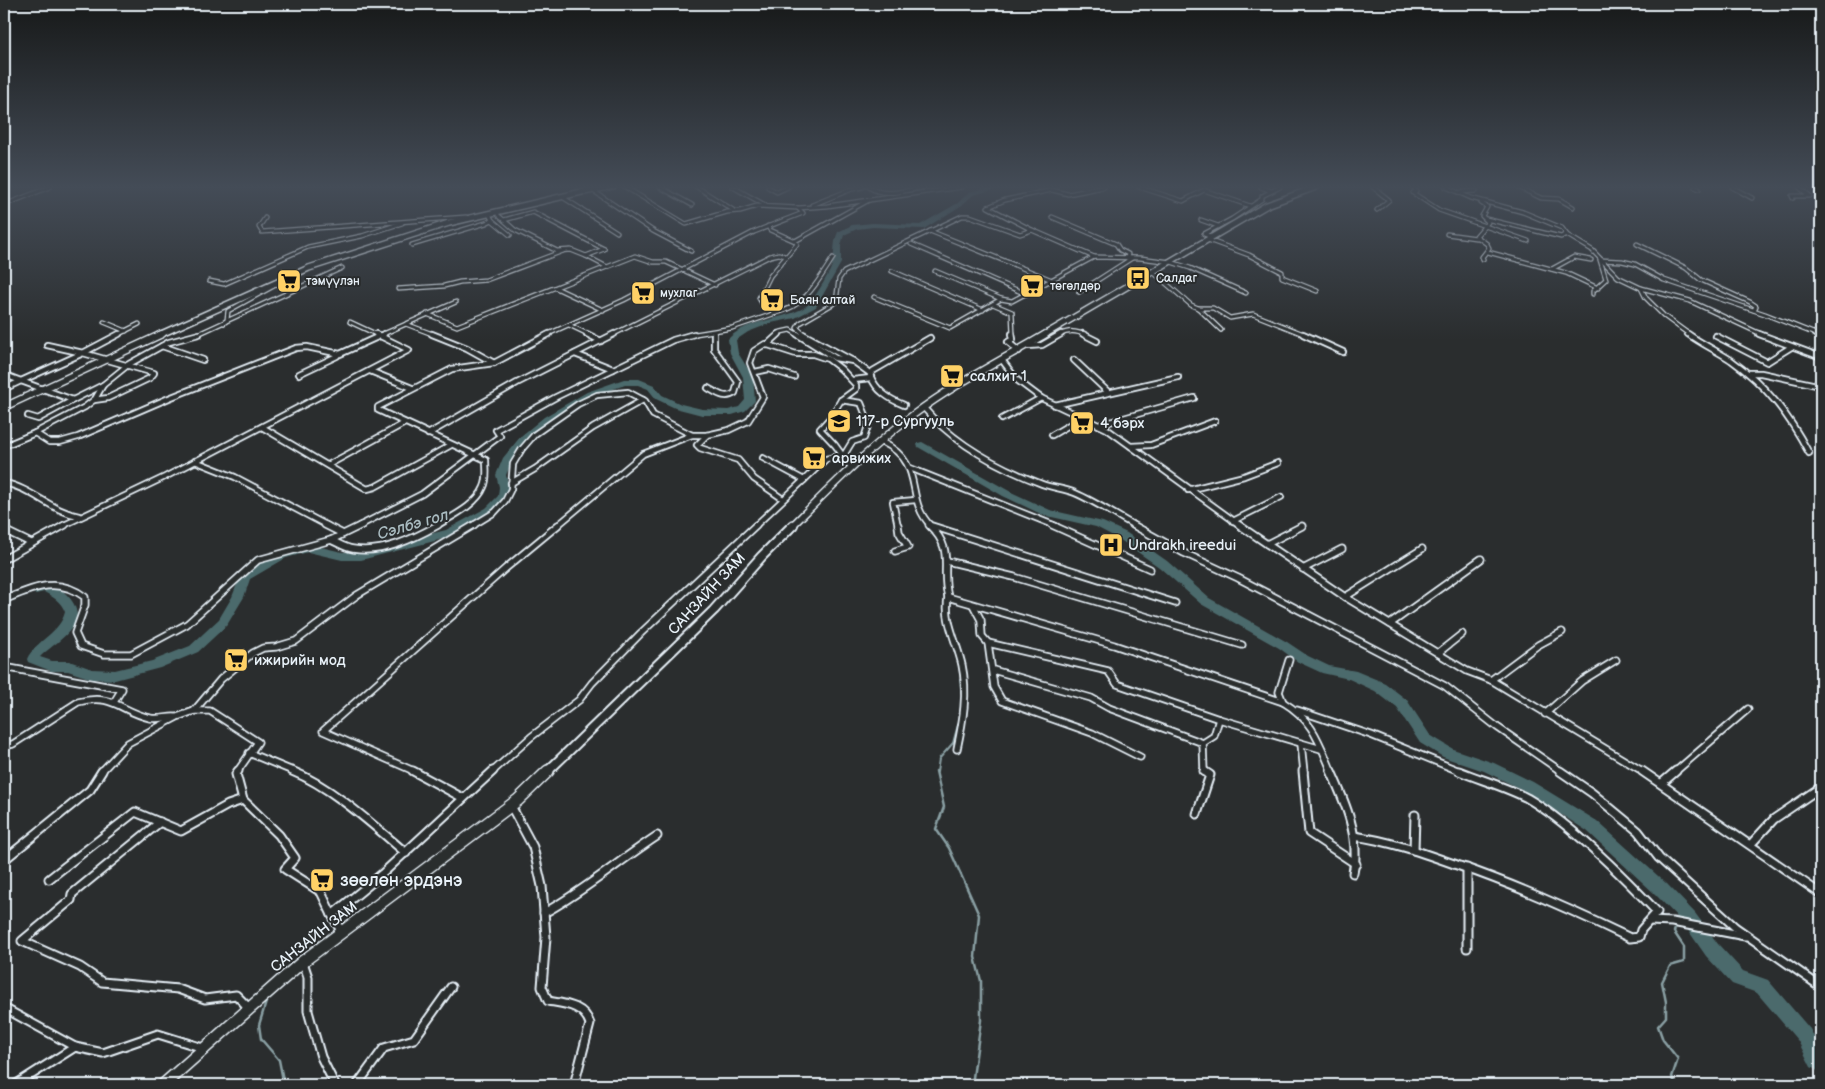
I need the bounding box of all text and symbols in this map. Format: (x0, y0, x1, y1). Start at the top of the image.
bus stop icon: Салдаг (1125, 265, 1151, 291)
supermarket icon: тэмүүлэн (276, 268, 302, 294)
place label: Салдаг (1156, 271, 1197, 286)
supermarket icon: төгөлдөр (1019, 273, 1045, 299)
place label: тэмүүлэн (306, 274, 360, 289)
place label: төгөлдөр (1050, 279, 1101, 294)
supermarket icon: мухлаг (630, 280, 656, 306)
place label: мухлаг (660, 286, 698, 301)
supermarket icon: Баян алтай (759, 287, 785, 313)
place label: Баян алтай (790, 293, 855, 308)
supermarket icon: салхит 1 (939, 363, 965, 389)
place label: салхит 1 (970, 367, 1027, 386)
school or university icon: 117-р Сургууль (826, 408, 852, 434)
supermarket icon: 4 бэрх (1069, 410, 1095, 436)
place label: 117-р Сургууль (856, 412, 955, 431)
place label: 4 бэрх (1100, 414, 1144, 433)
supermarket icon: арвижих (801, 445, 827, 471)
place label: арвижих (832, 449, 891, 468)
water label: Сэлбэ гол (375, 506, 451, 544)
hospital icon: Undrakh ireedui (1098, 532, 1124, 558)
place label: Undrakh ireedui (1128, 536, 1236, 555)
street label: САНЗАЙН ЗАМ (664, 549, 750, 639)
supermarket icon: ижирийн мод (223, 647, 249, 673)
place label: ижирийн мод (254, 651, 346, 670)
supermarket icon: зөөлөн эрдэнэ (309, 867, 335, 893)
place label: зөөлөн эрдэнэ (340, 870, 462, 891)
street label: САНЗАЙН ЗАМ (267, 897, 361, 977)

